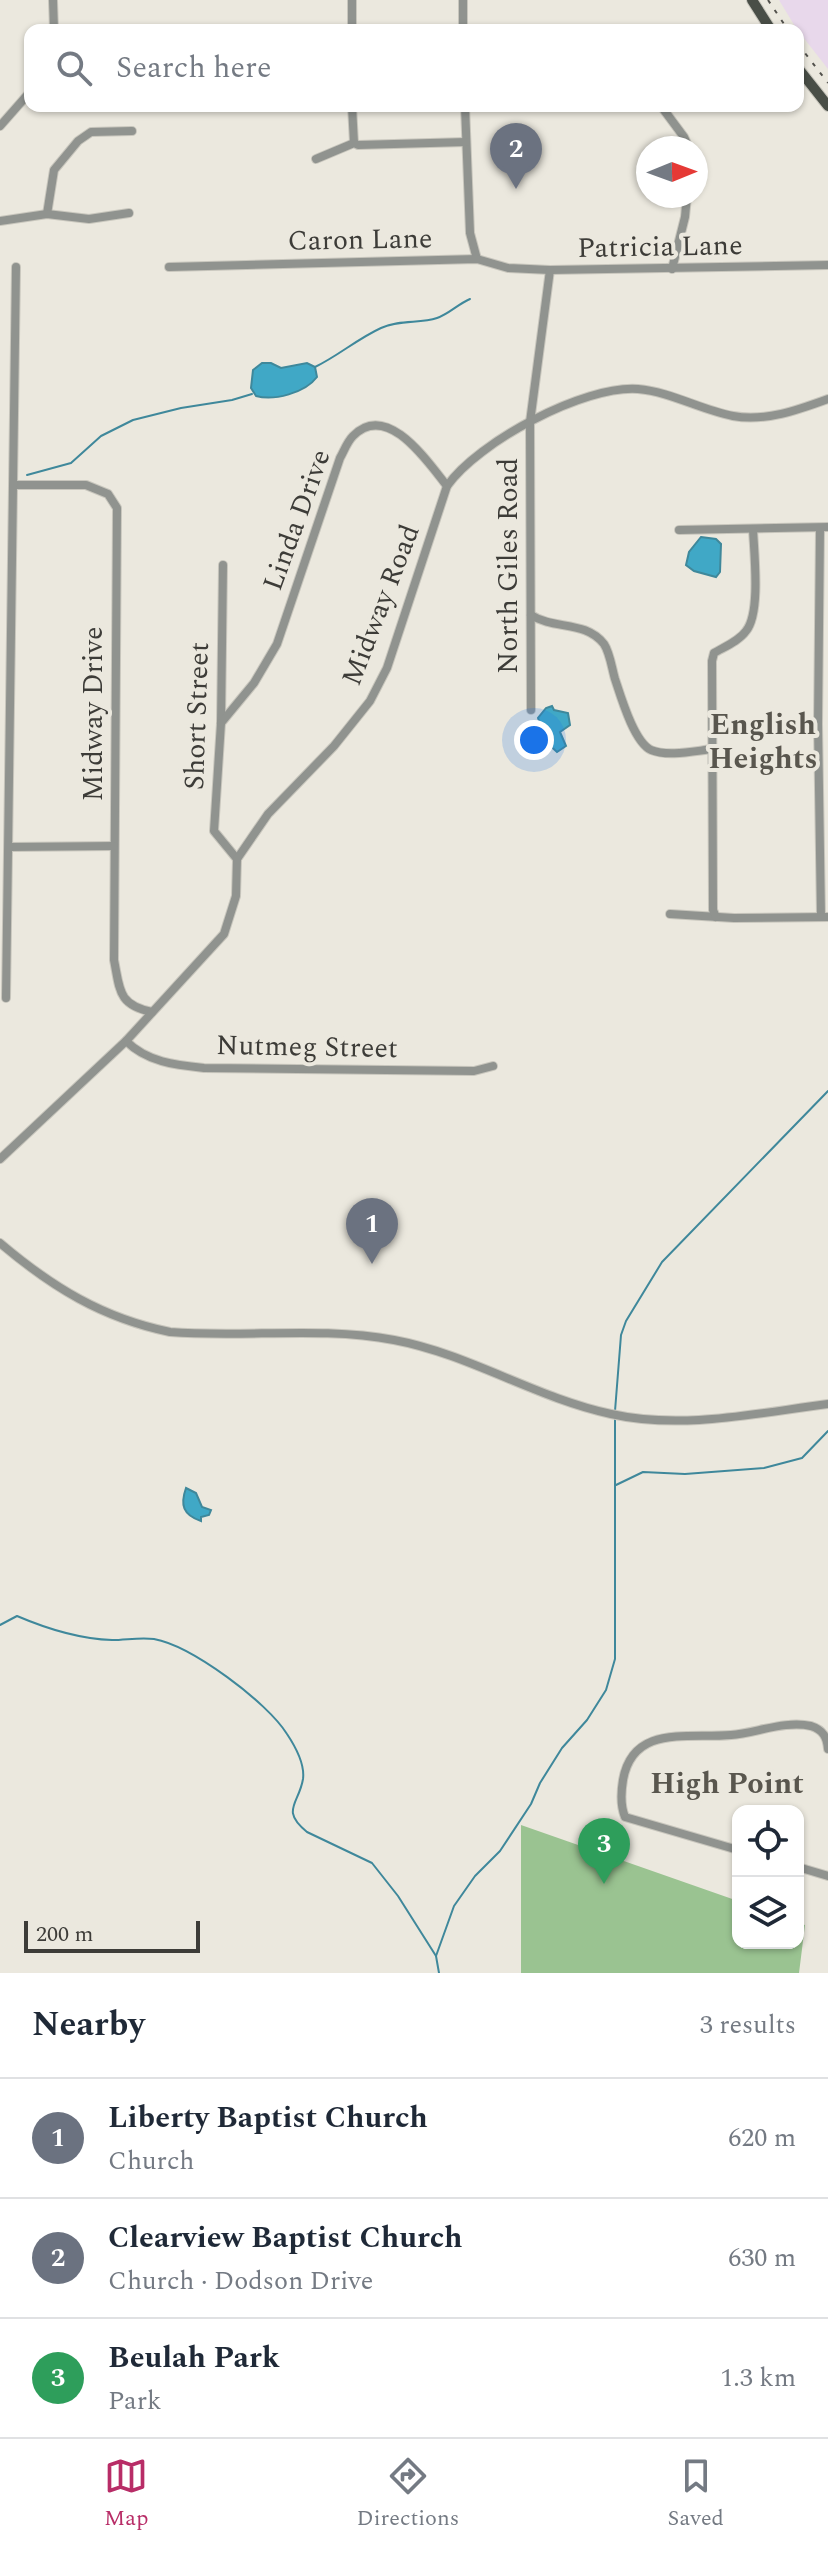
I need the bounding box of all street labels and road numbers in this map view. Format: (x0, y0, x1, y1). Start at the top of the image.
street label: Caron Lane (287, 217, 433, 263)
street label: Patricia Lane (577, 224, 743, 270)
street label: Linda Drive (252, 443, 342, 597)
street label: North Giles Road (487, 458, 530, 674)
street label: Midway Road (331, 518, 431, 692)
street label: Midway Drive (72, 627, 115, 801)
street label: Short Street (173, 641, 221, 791)
street label: Nutmeg Street (216, 1024, 398, 1070)

